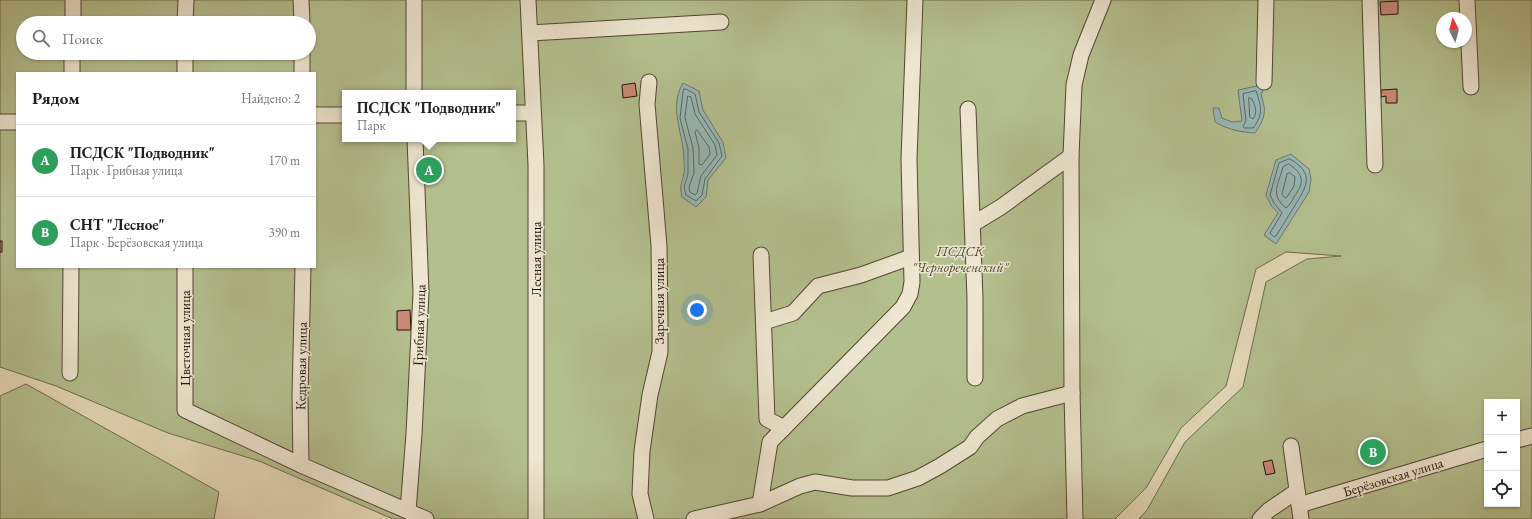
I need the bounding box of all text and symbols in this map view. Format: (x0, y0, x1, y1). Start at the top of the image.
north arrow (1436, 12, 1472, 48)
search box (16, 16, 316, 60)
icon: search (30, 27, 52, 49)
text: Поиск (62, 29, 103, 48)
text: Рядом (32, 87, 80, 109)
text: Найдено: 2 (241, 90, 300, 107)
popup (342, 90, 516, 142)
text: ПСДСК "Подводник" (357, 98, 501, 117)
text: Парк (357, 117, 386, 134)
text: ПСДСК "Подводник" (70, 143, 215, 162)
text: A (40, 152, 50, 169)
text: 170 m (269, 152, 300, 169)
pin: A (416, 155, 442, 185)
text: Парк · Грибная улица (70, 162, 183, 179)
text: СНТ "Лесное" (70, 215, 165, 234)
street label: Лесная улица (527, 221, 545, 297)
text: B (41, 224, 49, 241)
text: 390 m (269, 224, 300, 241)
text: Парк · Берёзовская улица (70, 234, 203, 251)
park label: ПСДСК "Чернореченский" (912, 242, 1010, 276)
street label: Заречная улица (650, 257, 668, 344)
street label: Грибная улица (409, 283, 429, 366)
street label: Цветочная улица (176, 290, 194, 386)
your location (687, 300, 707, 320)
street label: Кедровая улица (291, 321, 311, 410)
map controls (1484, 399, 1520, 507)
button: + (1484, 399, 1520, 435)
button: − (1484, 435, 1520, 471)
pin: B (1360, 437, 1386, 467)
street label: Берёзовская улица (1341, 453, 1446, 501)
button: locate (1484, 471, 1520, 507)

